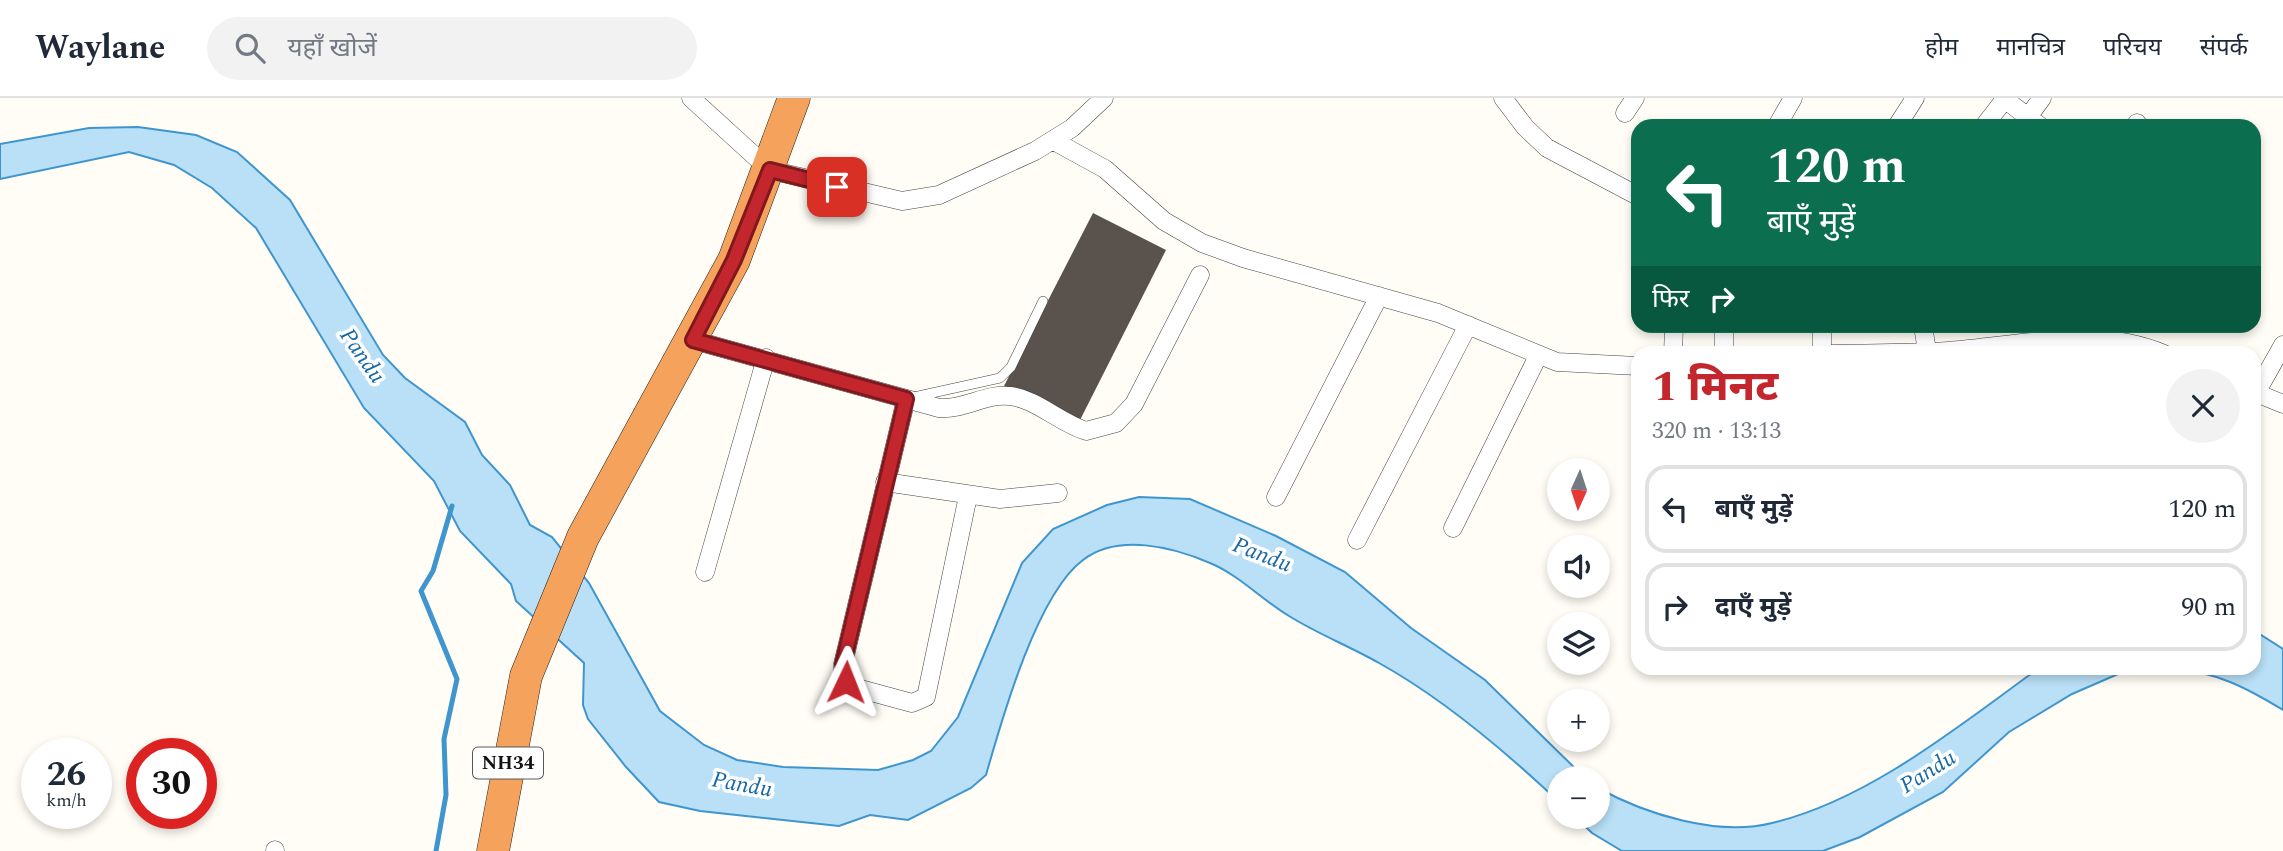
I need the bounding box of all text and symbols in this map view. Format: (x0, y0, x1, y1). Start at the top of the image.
search box (207, 17, 697, 80)
text: Waylane (35, 23, 165, 73)
text: यहाँ खोजें (287, 28, 377, 68)
icon: search (231, 29, 269, 67)
text: होम (1925, 30, 1958, 66)
text: मानचित्र (1996, 30, 2065, 66)
text: परिचय (2103, 30, 2162, 66)
text: संपर्क (2200, 30, 2248, 66)
text: 120 m (1767, 130, 1906, 205)
icon: left (1652, 147, 1743, 238)
pin (807, 157, 867, 217)
icon: arrive (818, 168, 856, 206)
text: बाएँ मुड़ें (1767, 198, 1856, 247)
text: फिर (1652, 279, 1689, 319)
icon: right (1703, 280, 1741, 318)
water label: Pandu (330, 321, 394, 391)
text: 1 मिनट (1652, 356, 1778, 419)
button: close (2166, 369, 2240, 443)
text: 320 m · 13:13 (1652, 414, 1781, 449)
north arrow (1547, 458, 1610, 522)
map controls (1547, 458, 1610, 829)
text: बाएँ मुड़ें (1715, 489, 1793, 529)
text: 120 m (2168, 489, 2236, 529)
icon: left (1656, 490, 1694, 528)
water label: Pandu (1227, 528, 1297, 582)
button: sound (1547, 535, 1610, 598)
text: दाएँ मुड़ें (1715, 587, 1791, 627)
text: 90 m (2181, 587, 2236, 627)
icon: right (1656, 588, 1694, 626)
button: layers (1547, 612, 1610, 675)
position arrow (809, 645, 883, 719)
button: + (1547, 689, 1610, 752)
speed limit sign: 30 (126, 738, 217, 829)
water label: Pandu (1893, 741, 1963, 803)
text: 26 (47, 748, 86, 801)
road number: NH34 (473, 748, 543, 778)
water label: Pandu (709, 762, 775, 808)
button: − (1547, 766, 1610, 829)
text: km/h (46, 787, 87, 814)

